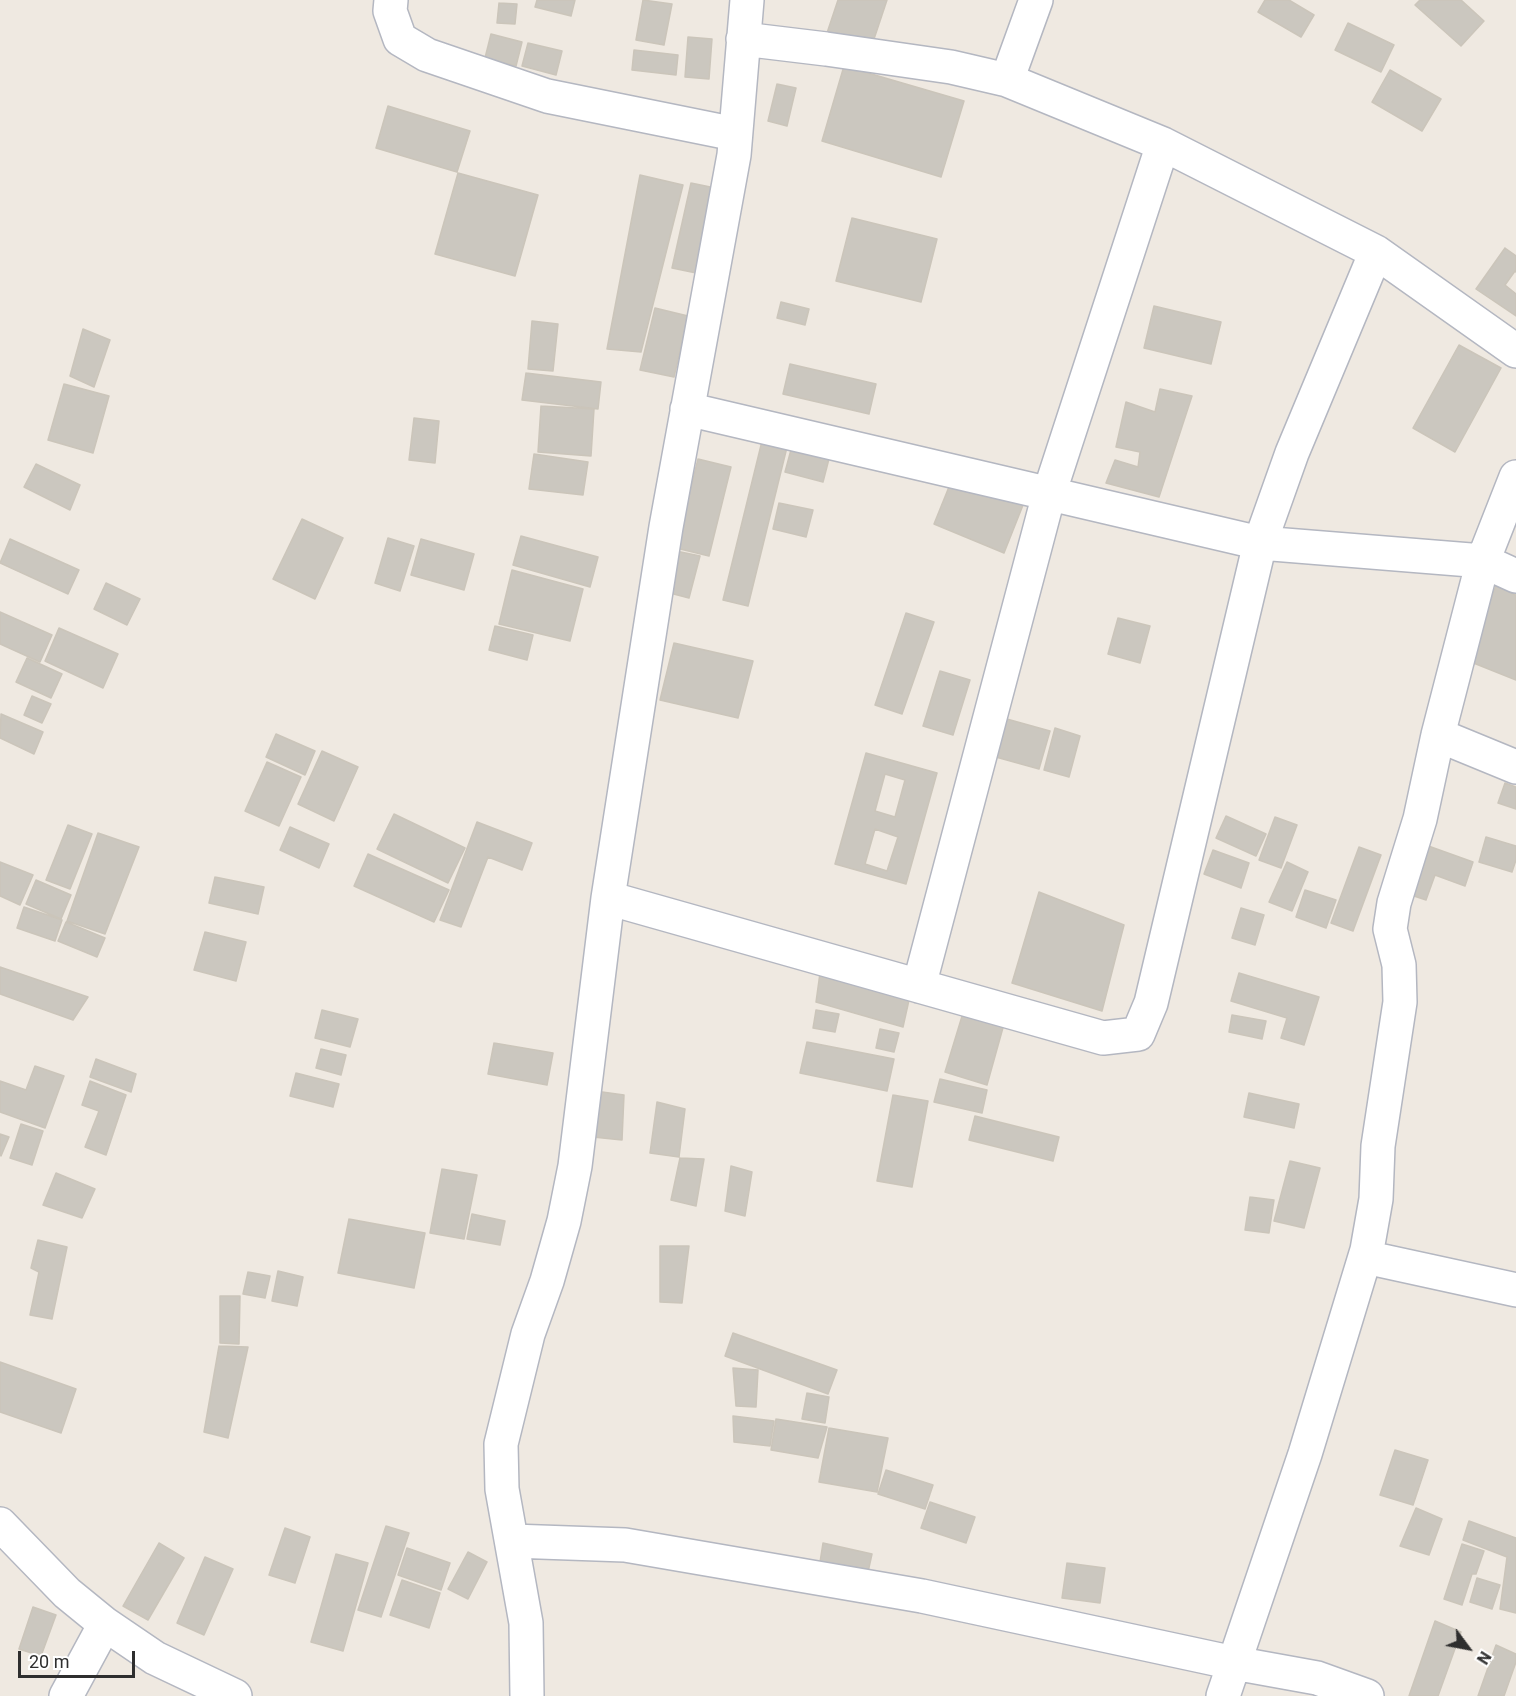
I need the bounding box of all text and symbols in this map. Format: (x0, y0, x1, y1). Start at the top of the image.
north arrow (1438, 1618, 1498, 1678)
scale bar (21, 1639, 138, 1677)
text: N (1473, 1648, 1495, 1668)
text: 20 m (29, 1651, 69, 1672)

